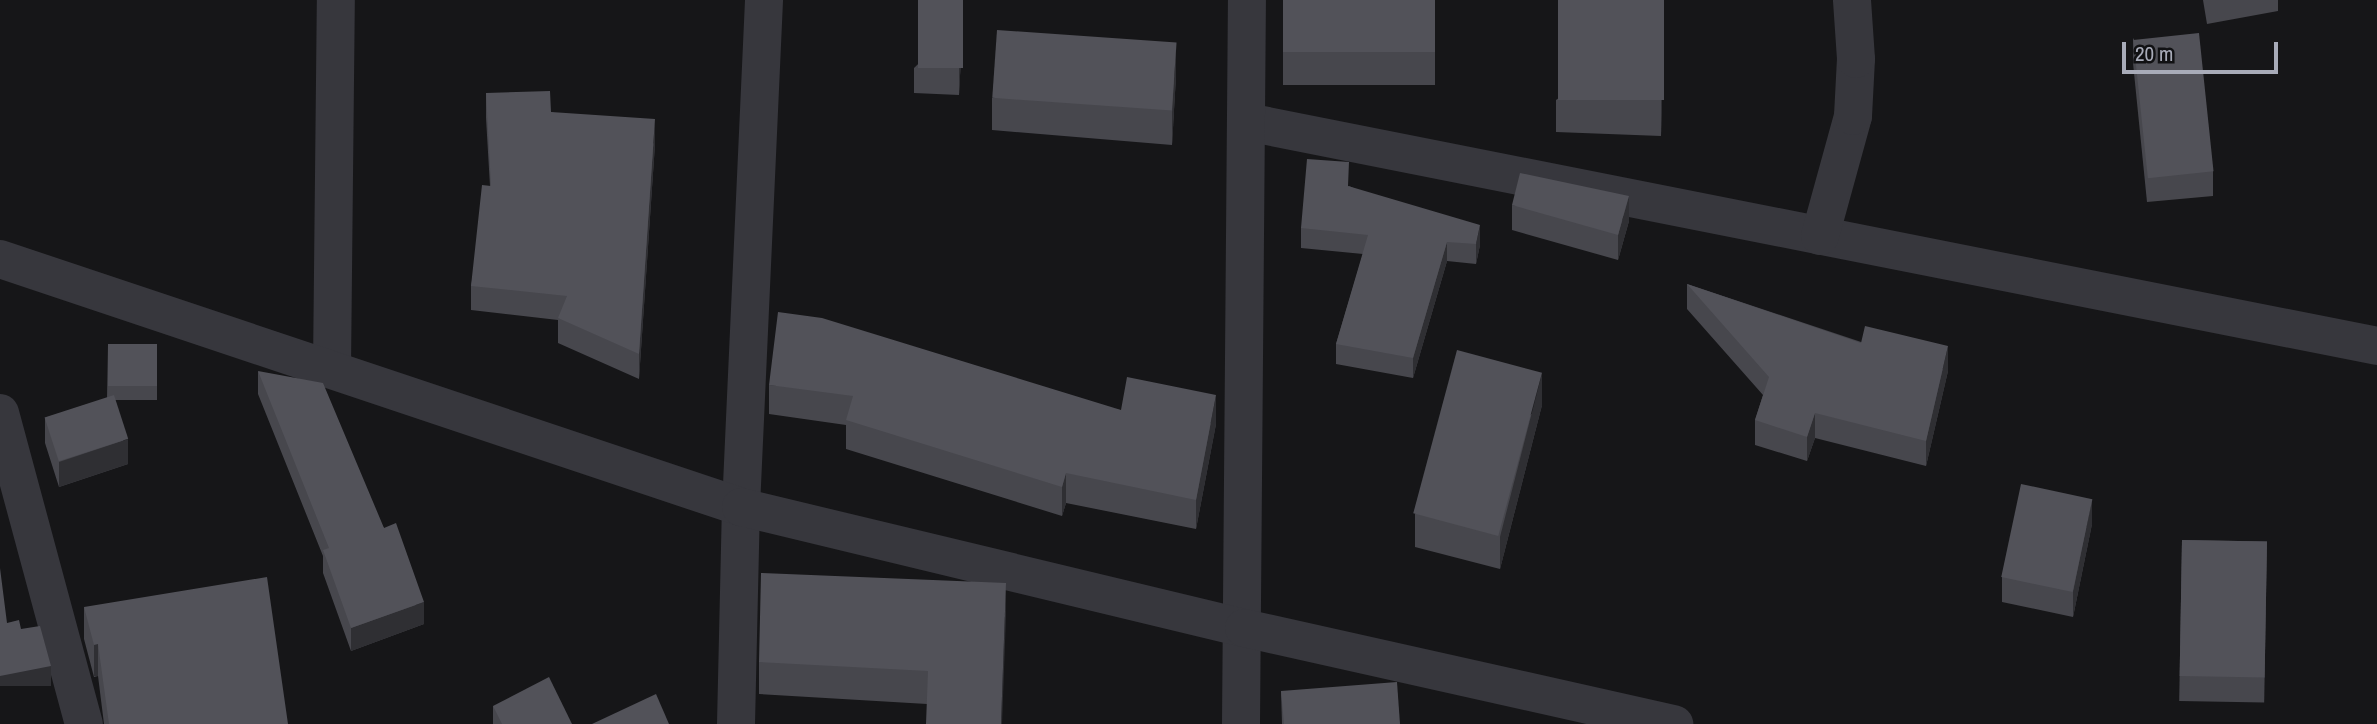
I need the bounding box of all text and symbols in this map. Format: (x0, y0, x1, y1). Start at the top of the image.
scale bar (2125, 28, 2281, 72)
text: 20 m (2135, 39, 2173, 68)

